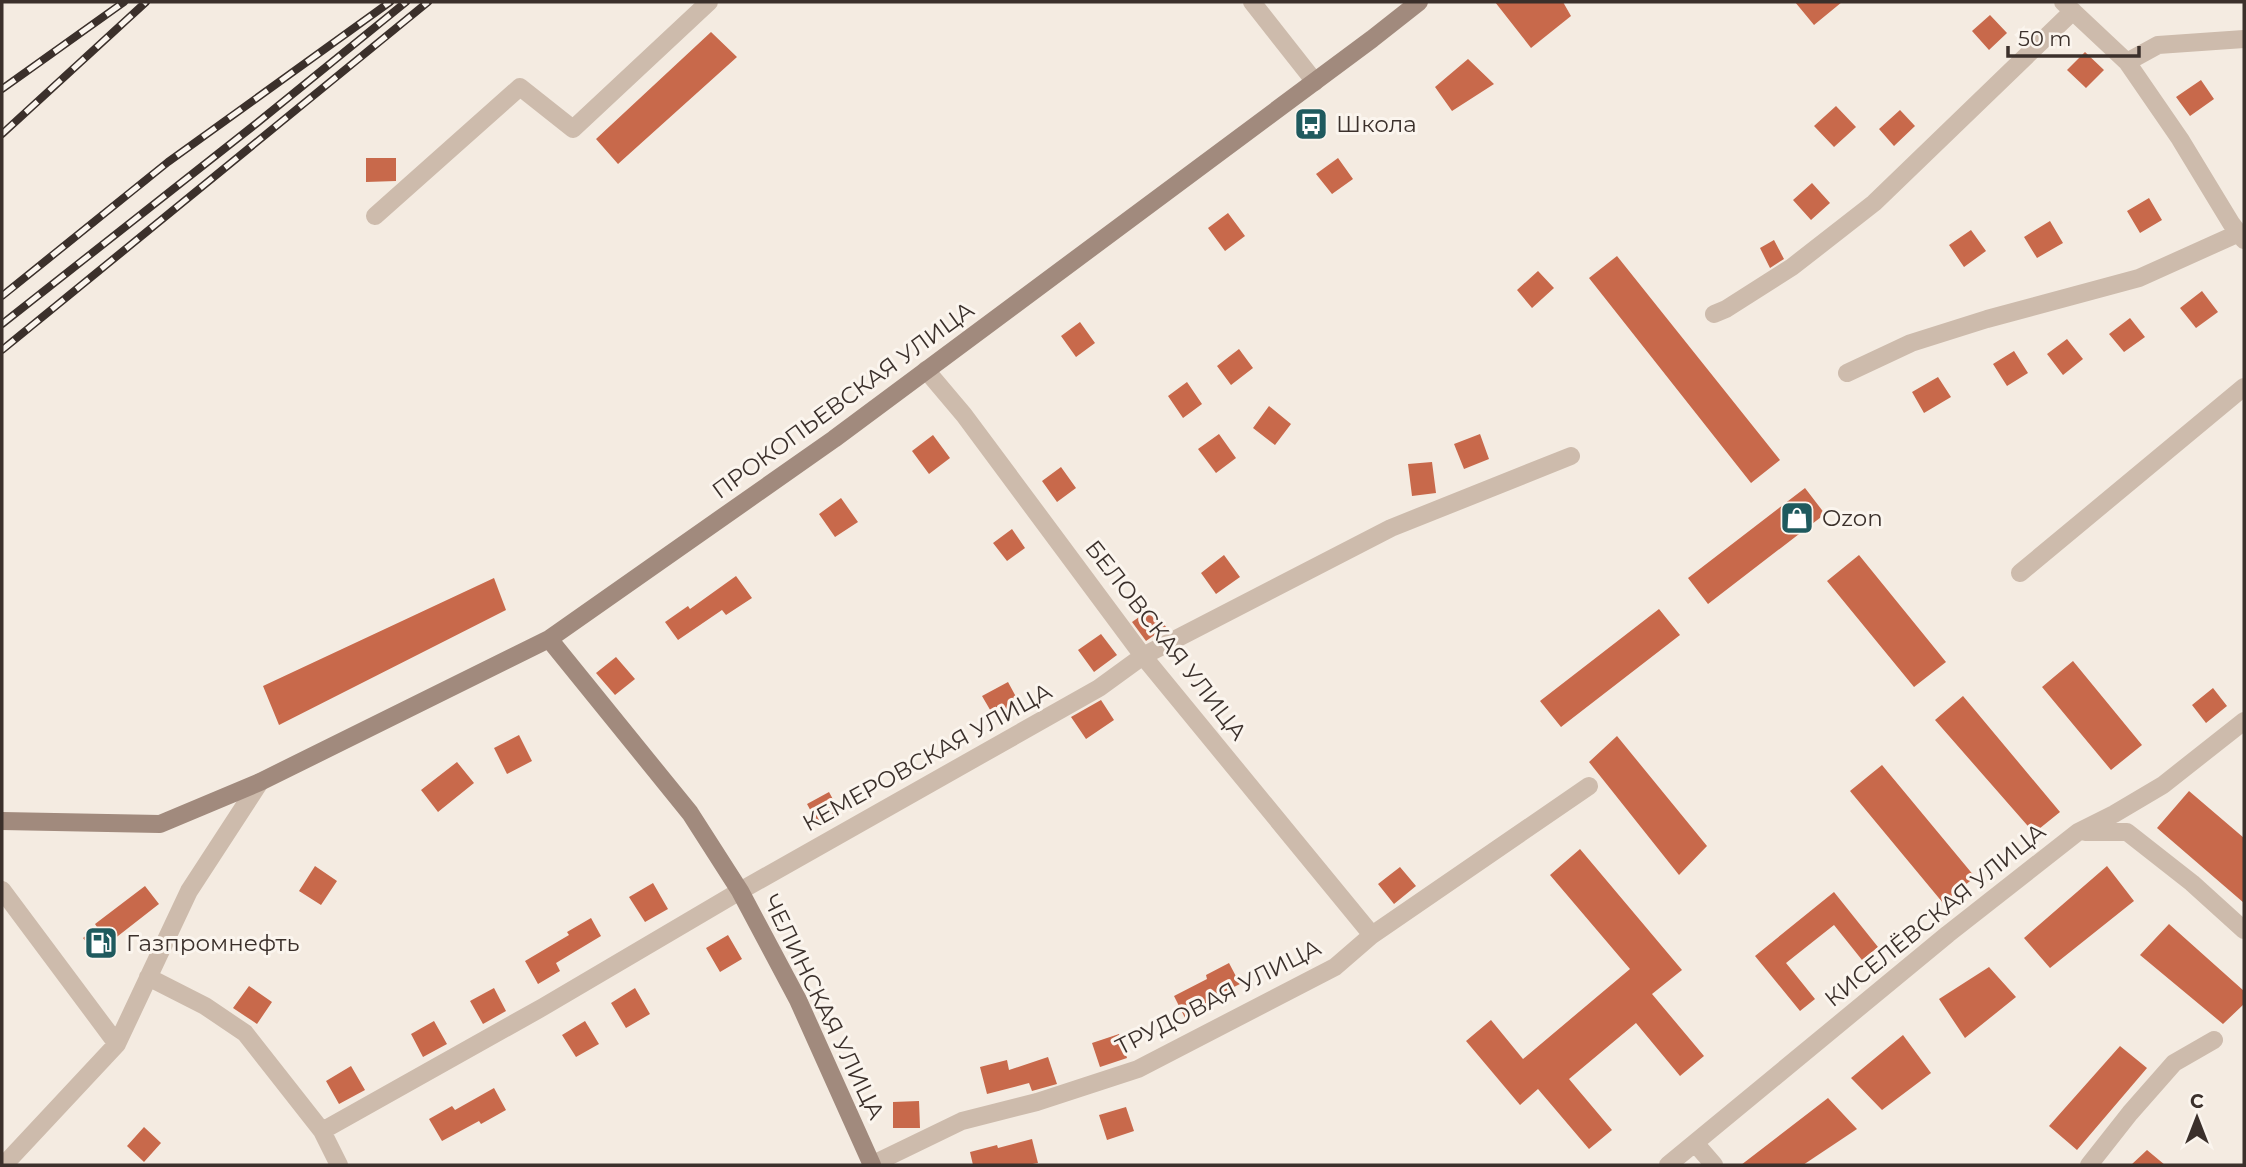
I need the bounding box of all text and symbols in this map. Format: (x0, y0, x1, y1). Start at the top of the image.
scale bar (2008, 14, 2139, 58)
text: 50 m (2018, 26, 2072, 51)
bus stop icon: Школа (1292, 105, 1330, 143)
place label: Школа (1336, 110, 1417, 138)
street label: ПРОКОПЬЕВСКАЯ УЛИЦА (707, 295, 979, 505)
shop icon: Ozon (1778, 499, 1816, 537)
place label: Ozon (1822, 504, 1883, 532)
street label: БЕЛОВСКАЯ УЛИЦА (1079, 534, 1253, 746)
street label: КЕМЕРОВСКАЯ УЛИЦА (797, 677, 1057, 837)
street label: КИСЕЛЁВСКАЯ УЛИЦА (1819, 817, 2051, 1013)
street label: ЧЕЛИНСКАЯ УЛИЦА (757, 890, 891, 1124)
fuel station icon: Газпромнефть (82, 924, 120, 962)
place label: Газпромнефть (126, 929, 299, 957)
street label: ТРУДОВАЯ УЛИЦА (1111, 933, 1325, 1061)
north arrow (2162, 1083, 2232, 1153)
text: С (2190, 1090, 2204, 1113)

